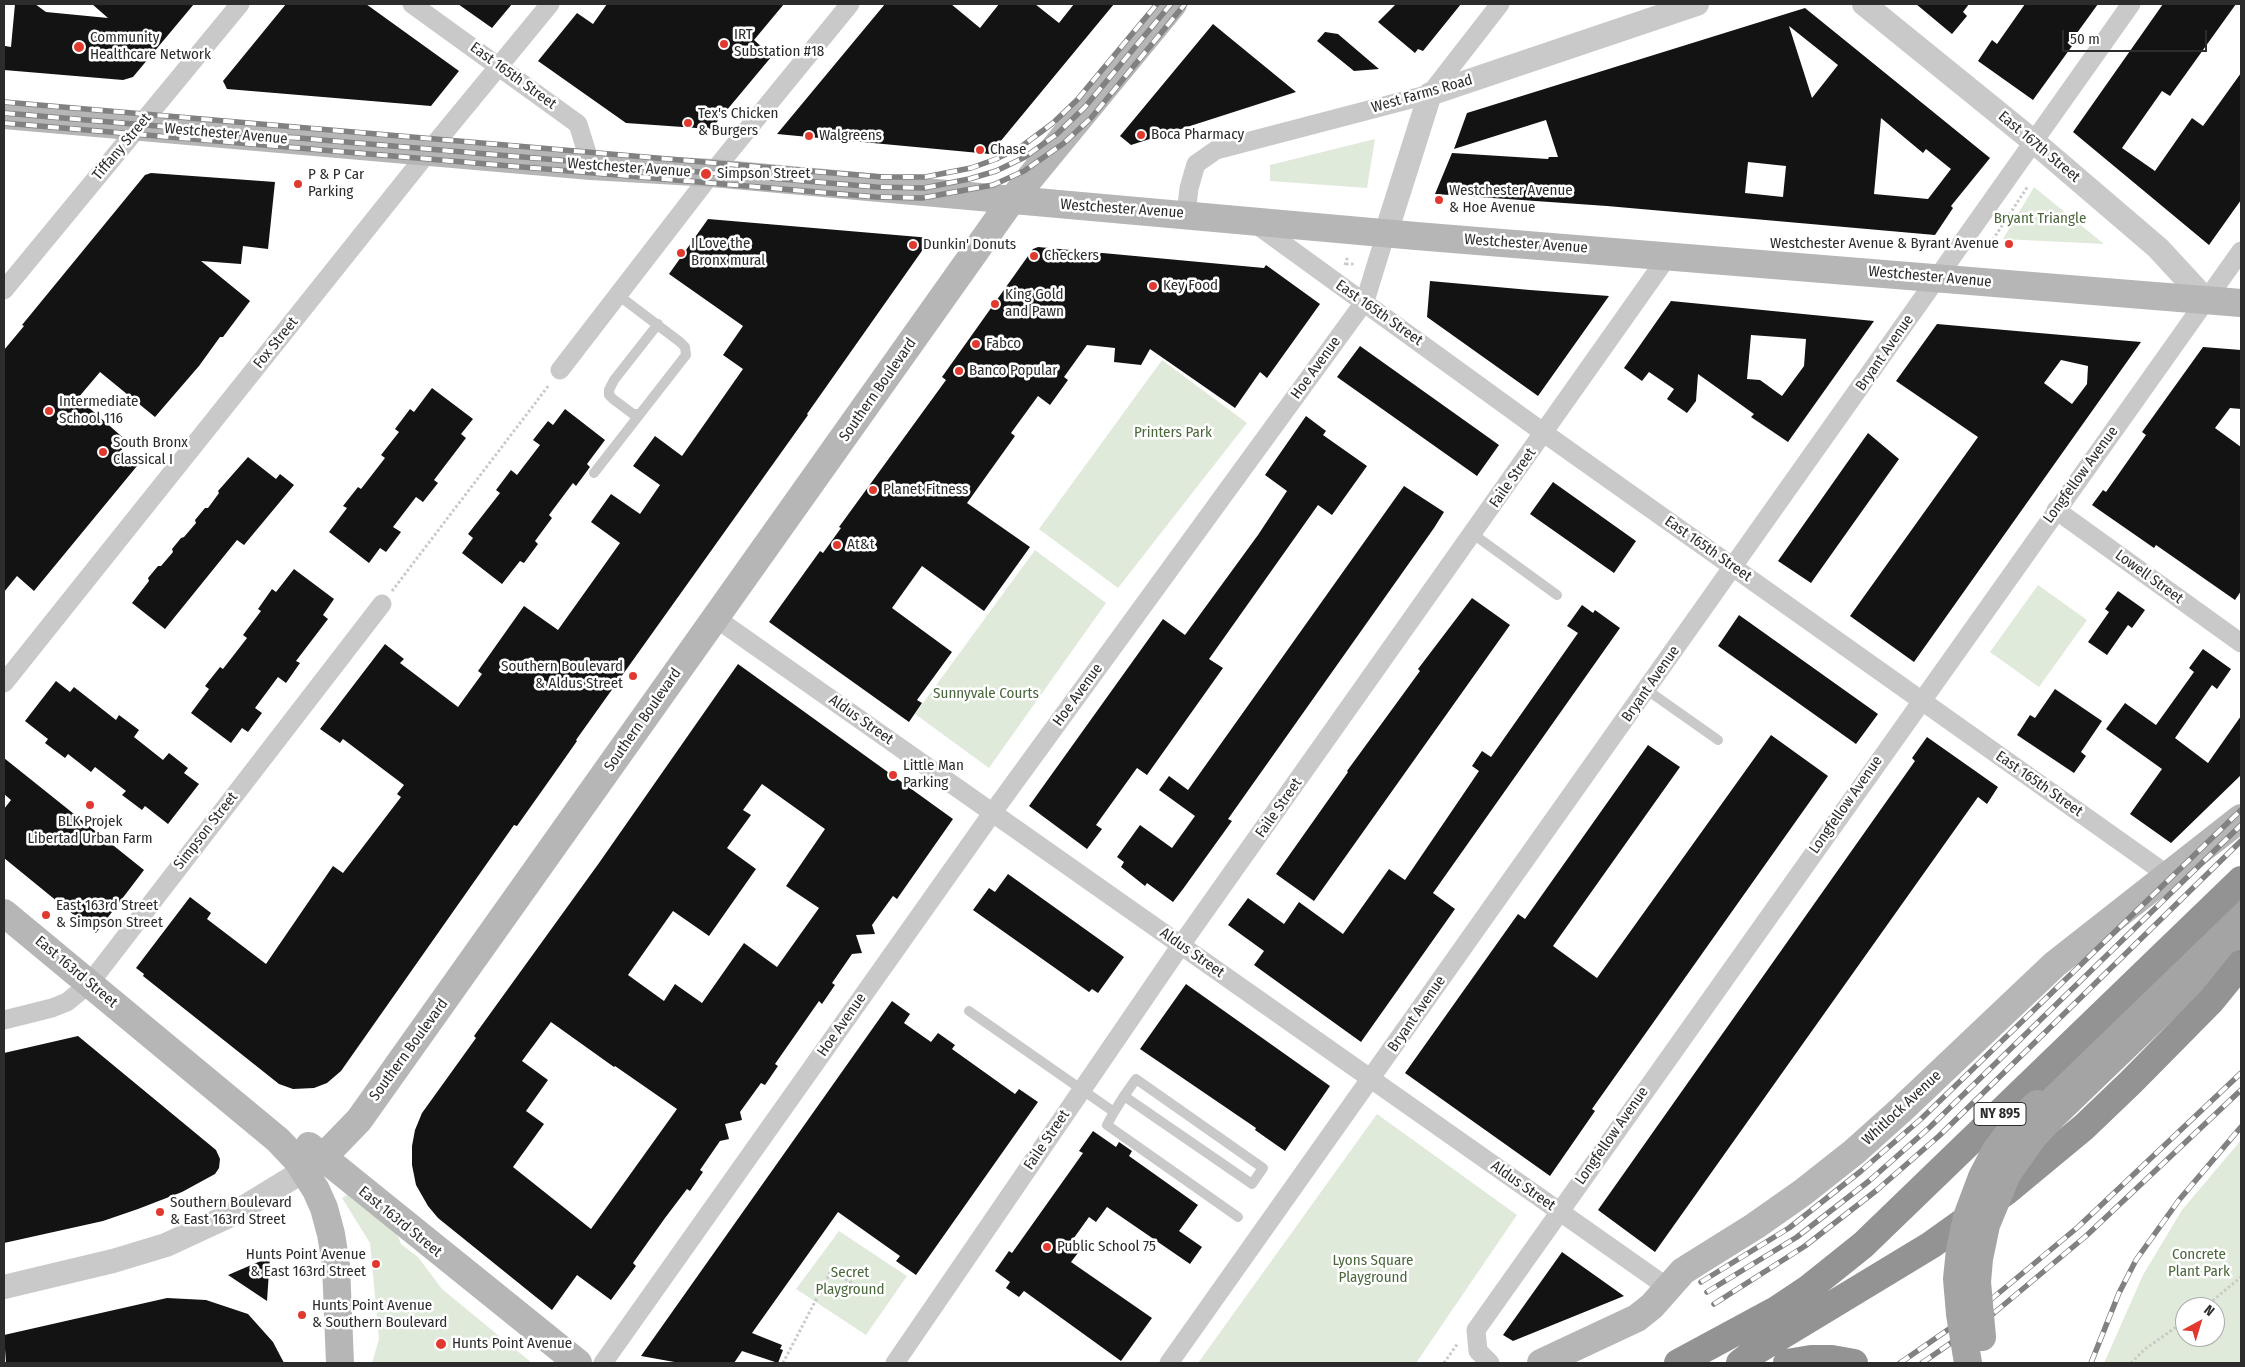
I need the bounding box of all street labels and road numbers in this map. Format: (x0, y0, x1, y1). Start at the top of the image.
street label: East 165th Street (466, 39, 560, 113)
street label: West Farms Road (1369, 71, 1475, 117)
street label: East 167th Street (1994, 108, 2084, 186)
street label: Tiffany Street (89, 110, 155, 184)
street label: Westchester Avenue (164, 120, 288, 148)
street label: Westchester Avenue (567, 155, 691, 181)
street label: Westchester Avenue (1060, 196, 1184, 222)
street label: Westchester Avenue (1464, 231, 1588, 257)
street label: Westchester Avenue (1868, 263, 1992, 291)
street label: East 165th Street (1332, 276, 1426, 350)
street label: Bryant Avenue (1852, 312, 1918, 394)
street label: Fox Street (250, 314, 302, 372)
street label: Hoe Avenue (1287, 333, 1345, 403)
street label: Southern Boulevard (836, 335, 920, 445)
street label: Longfellow Avenue (2040, 423, 2122, 527)
street label: Faile Street (1486, 445, 1540, 511)
street label: East 165th Street (1661, 512, 1755, 586)
street label: Lowell Street (2111, 546, 2187, 608)
street label: Bryant Avenue (1618, 643, 1684, 725)
street label: Hoe Avenue (1049, 660, 1107, 730)
street label: Southern Boulevard (601, 665, 685, 775)
street label: Aldus Street (825, 691, 897, 749)
street label: East 165th Street (1992, 747, 2086, 821)
street label: Longfellow Avenue (1806, 753, 1886, 857)
street label: Faile Street (1252, 775, 1306, 841)
street label: Simpson Street (170, 789, 242, 873)
street label: Aldus Street (1156, 924, 1228, 982)
street label: East 163rd Street (31, 932, 121, 1012)
street label: Bryant Avenue (1384, 973, 1450, 1055)
street label: Hoe Avenue (814, 990, 870, 1060)
street label: Southern Boulevard (366, 995, 452, 1105)
street label: Whitlock Avenue (1859, 1067, 1945, 1149)
street label: Longfellow Avenue (1572, 1084, 1652, 1188)
road number: NY 895 (1974, 1102, 2026, 1126)
street label: Faile Street (1020, 1107, 1074, 1173)
street label: Aldus Street (1487, 1157, 1559, 1215)
street label: East 163rd Street (355, 1183, 445, 1261)

